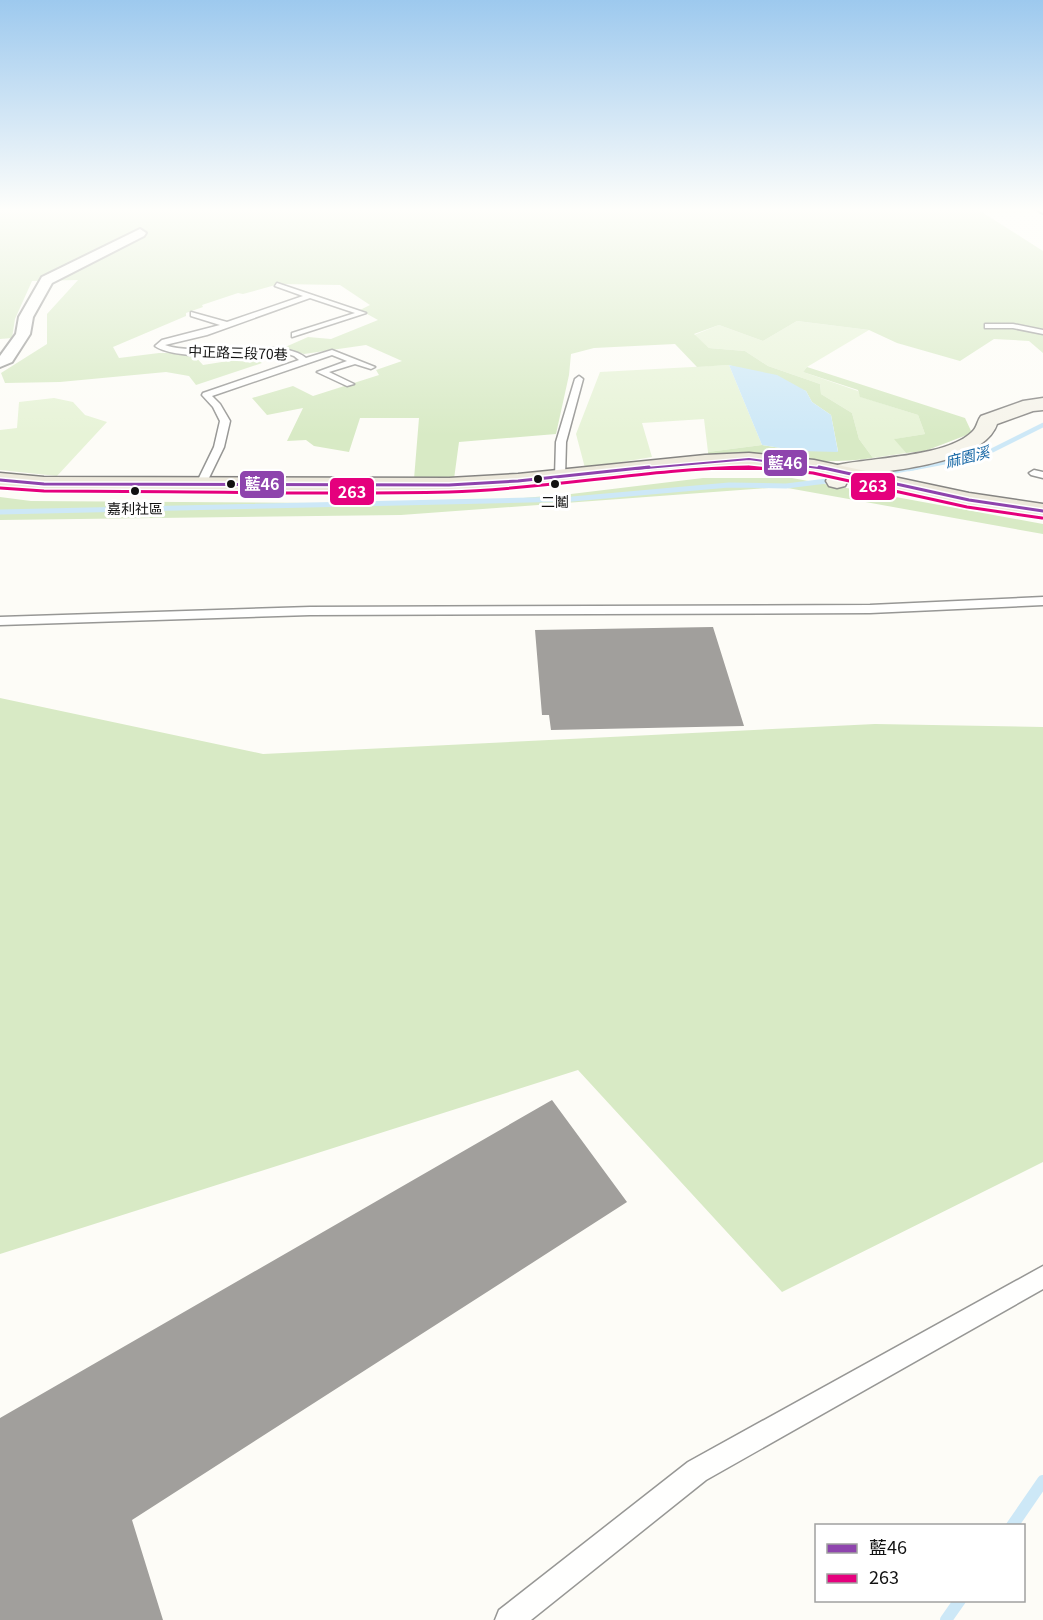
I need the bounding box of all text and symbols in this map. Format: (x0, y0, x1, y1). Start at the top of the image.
street label: 中正路三段70巷 (188, 340, 288, 364)
water label: 麻園溪 (943, 440, 993, 472)
line badge: 藍46 (763, 449, 808, 477)
text: 藍46 (768, 450, 802, 474)
line badge: 藍46 (239, 470, 285, 499)
text: 藍46 (245, 471, 279, 495)
line badge: 263 (850, 472, 896, 501)
unlabelled marker (532, 473, 544, 485)
text: 263 (859, 473, 887, 497)
line badge: 263 (329, 477, 375, 506)
unlabelled marker (225, 478, 237, 490)
marker: 二鬮 (549, 478, 561, 490)
text: 263 (338, 479, 366, 503)
marker: 嘉利社區 (129, 485, 141, 497)
place label: 二鬮 (541, 491, 569, 511)
place label: 嘉利社區 (107, 498, 163, 518)
legend (815, 1524, 1025, 1602)
text: 藍46 (869, 1533, 907, 1559)
text: 263 (869, 1563, 899, 1589)

